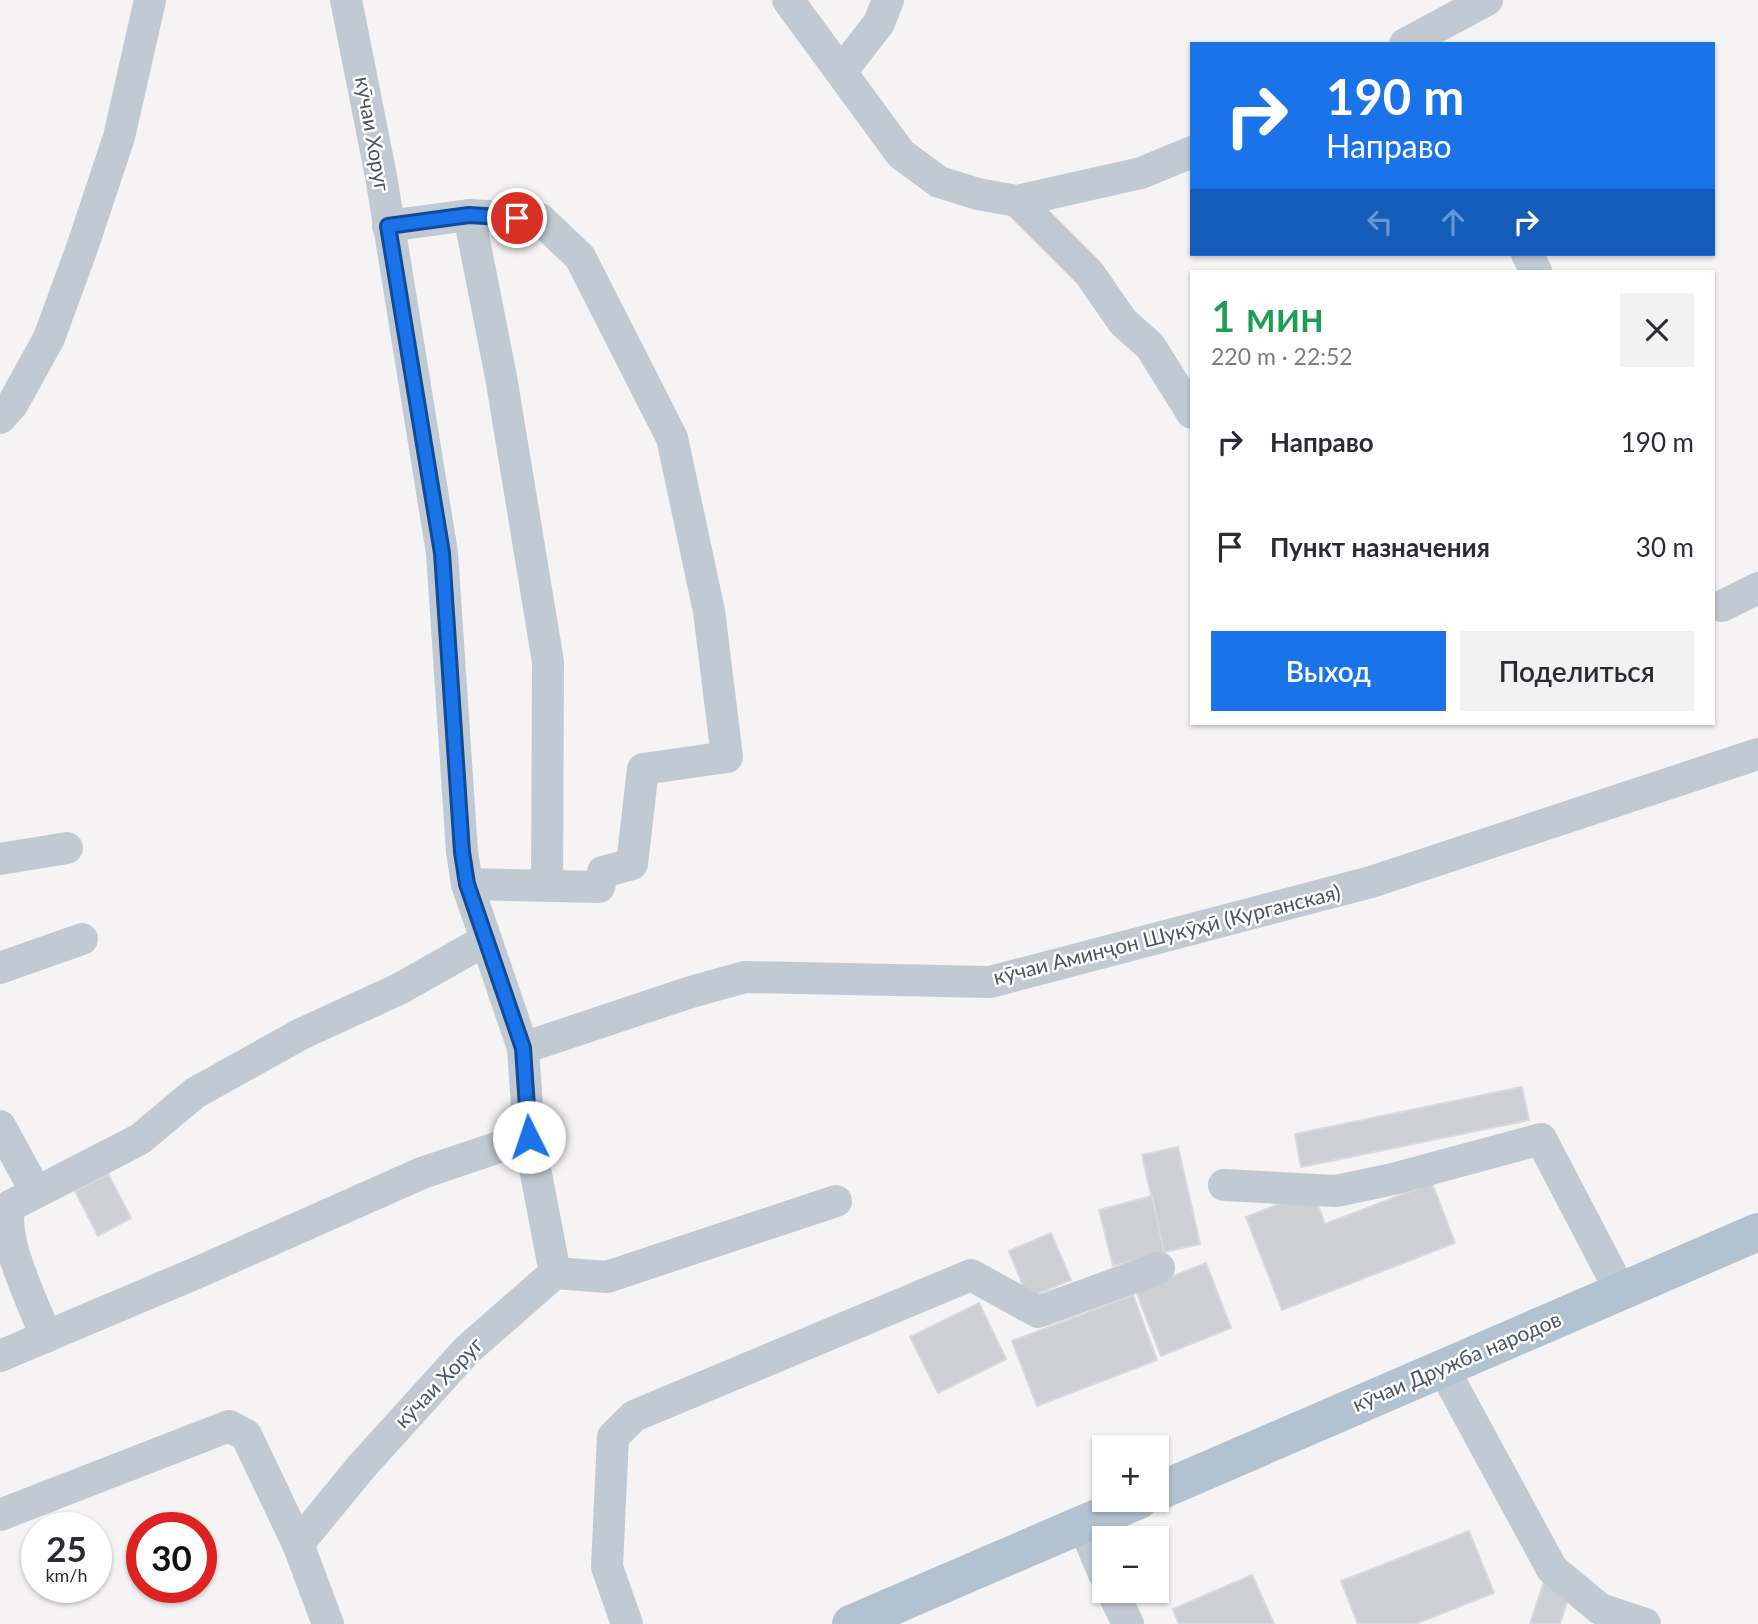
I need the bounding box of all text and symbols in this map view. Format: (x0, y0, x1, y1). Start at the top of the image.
text: 190 m (1326, 67, 1464, 125)
icon: right (1211, 70, 1302, 161)
street label: кӯчаи Хоруг (351, 74, 396, 193)
text: Направо (1326, 126, 1452, 165)
pin (487, 188, 547, 248)
icon: arrive (498, 199, 536, 237)
icon: left (1361, 203, 1399, 241)
icon: ahead (1434, 203, 1472, 241)
icon: right (1507, 203, 1545, 241)
text: 1 мин (1211, 291, 1324, 341)
button: close (1620, 293, 1694, 367)
text: 220 m · 22:52 (1211, 342, 1353, 370)
icon: right (1211, 423, 1249, 461)
text: Направо (1270, 426, 1374, 458)
text: 190 m (1621, 426, 1694, 458)
icon: arrive (1211, 528, 1249, 566)
text: Пункт назначения (1270, 531, 1490, 563)
text: 30 m (1636, 531, 1694, 563)
button: Выход (1211, 631, 1446, 711)
button: Поделиться (1460, 631, 1694, 711)
street label: кӯчаи Аминҷон Шукӯҳӣ (Курганская) (990, 878, 1343, 989)
position arrow (492, 1100, 566, 1174)
street label: кӯчаи Дружба народов (1348, 1305, 1564, 1416)
street label: кӯчаи Хоруг (389, 1331, 487, 1432)
map controls (1092, 1435, 1169, 1603)
button: + (1092, 1435, 1169, 1512)
speed limit sign: 30 (126, 1512, 217, 1603)
button: − (1092, 1526, 1169, 1603)
text: 25 (46, 1527, 87, 1569)
text: km/h (45, 1564, 88, 1586)

